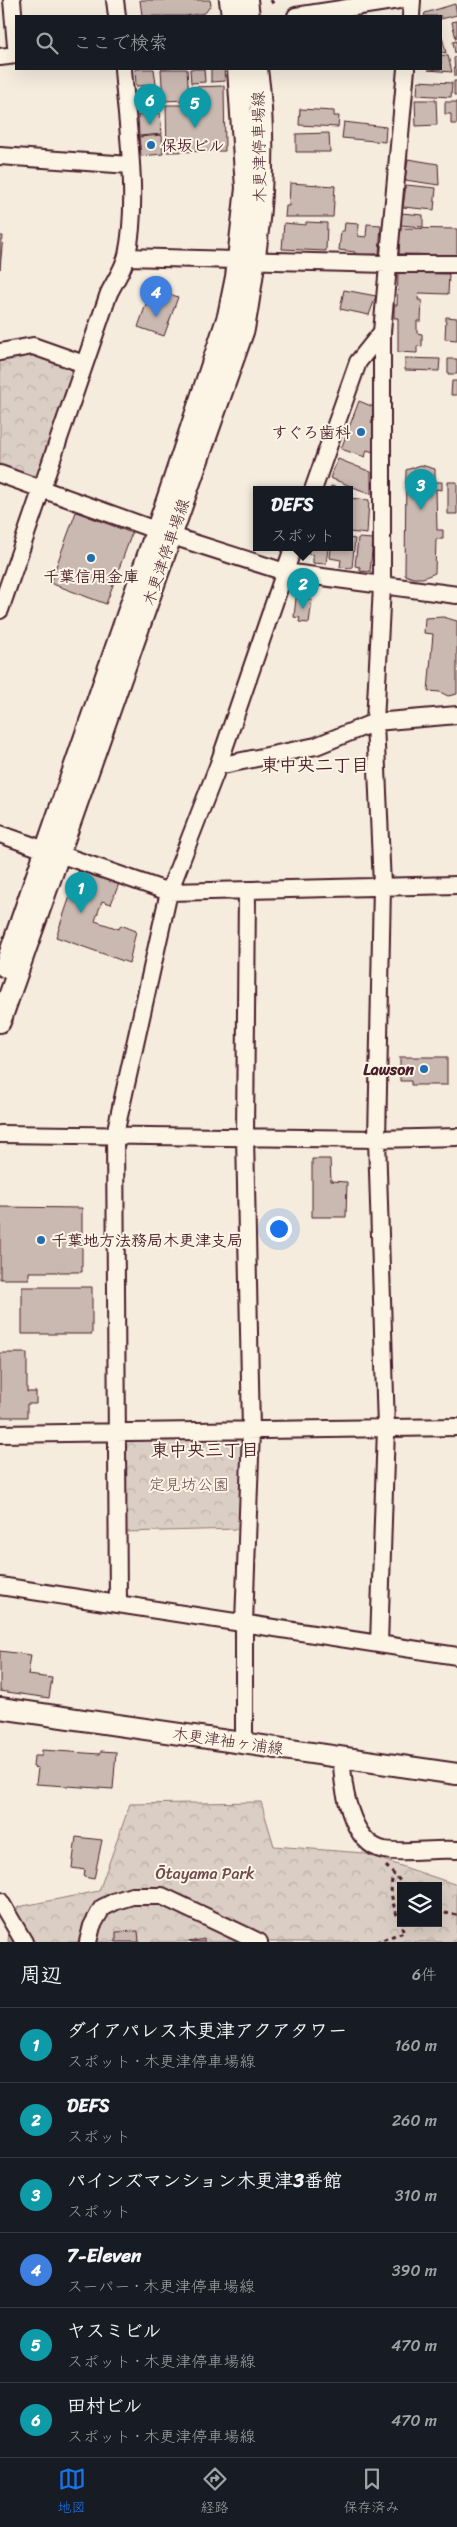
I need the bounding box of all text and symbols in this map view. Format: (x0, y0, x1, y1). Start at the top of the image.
search box (15, 15, 442, 70)
text: ここで検索 (73, 26, 168, 59)
icon: search (33, 29, 61, 57)
pin: 6 (134, 84, 166, 125)
pin: 5 (179, 87, 211, 128)
street label: 木更津停車場線 (244, 91, 274, 203)
place label: 保坂ビル (161, 131, 225, 160)
marker: 保坂ビル (145, 139, 157, 151)
pin: 4 (140, 276, 172, 317)
place label: すぐろ歯科 (271, 418, 351, 447)
marker: すぐろ歯科 (355, 426, 367, 438)
pin: 3 (405, 469, 437, 510)
popup (253, 486, 353, 551)
text: DEFS (271, 488, 313, 521)
street label: 木更津停車場線 (134, 494, 198, 610)
text: スポット (271, 521, 335, 550)
marker: 千葉信用金庫 (85, 552, 97, 564)
place label: 千葉信用金庫 (43, 562, 139, 591)
pin: 2 (287, 568, 319, 609)
district label: 東中央二丁目 (261, 749, 369, 781)
pin: 1 (65, 872, 97, 913)
place label: Lawson (363, 1055, 414, 1084)
marker: Lawson (418, 1063, 430, 1075)
your location (266, 1216, 292, 1242)
place label: 千葉地方法務局木更津支局 (51, 1226, 243, 1255)
marker: 千葉地方法務局木更津支局 (35, 1234, 47, 1246)
district label: 東中央三丁目 (151, 1434, 259, 1466)
park label: 定見坊公園 (149, 1470, 229, 1499)
street label: 木更津袖ヶ浦線 (171, 1719, 285, 1763)
park label: Ōtayama Park (155, 1859, 255, 1888)
map controls (397, 1882, 442, 1927)
button: layers (397, 1882, 442, 1927)
text: 周辺 (20, 1956, 62, 1994)
text: 6件 (412, 1960, 437, 1989)
text: ダイアパレス木更津アクアタワー (67, 2014, 347, 2047)
text: 1 (33, 2031, 39, 2060)
text: 160 m (394, 2031, 437, 2060)
text: スポット · 木更津停車場線 (67, 2047, 256, 2076)
text: DEFS (67, 2089, 109, 2122)
text: 2 (31, 2106, 41, 2135)
text: 260 m (392, 2106, 437, 2135)
text: スポット (67, 2122, 131, 2151)
text: パインズマンション木更津3番館 (67, 2164, 342, 2197)
text: 3 (32, 2181, 40, 2210)
text: 310 m (395, 2181, 437, 2210)
text: スポット (67, 2197, 131, 2226)
text: 7-Eleven (67, 2239, 141, 2272)
text: 4 (31, 2256, 41, 2285)
text: 390 m (392, 2256, 437, 2285)
text: スーパー · 木更津停車場線 (67, 2272, 255, 2301)
text: ヤスミビル (67, 2314, 162, 2347)
text: 5 (31, 2331, 41, 2360)
text: 470 m (391, 2331, 437, 2360)
text: スポット · 木更津停車場線 (67, 2347, 256, 2376)
text: 田村ビル (67, 2389, 143, 2422)
text: 6 (31, 2406, 41, 2435)
text: 470 m (391, 2406, 437, 2435)
text: スポット · 木更津停車場線 (67, 2422, 256, 2451)
tab: 地図 (58, 2465, 86, 2520)
tab: 経路 (201, 2465, 229, 2520)
tab: 保存済み (344, 2465, 400, 2520)

